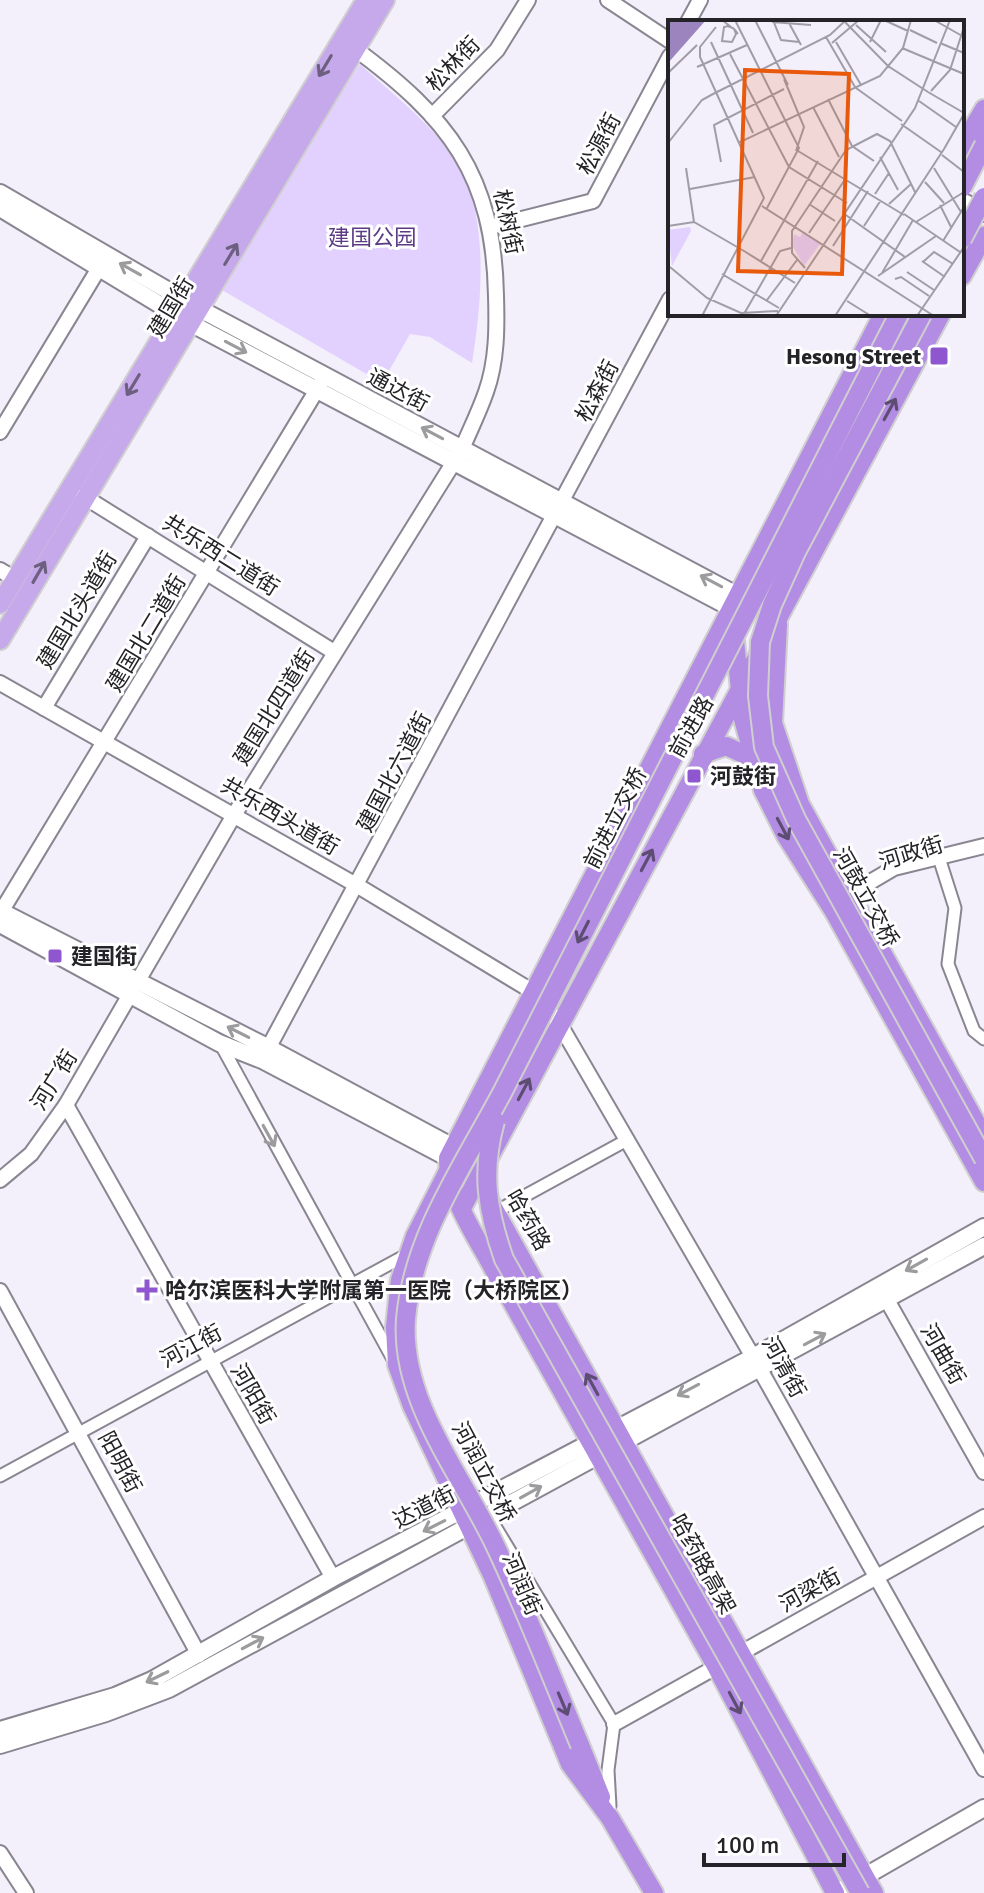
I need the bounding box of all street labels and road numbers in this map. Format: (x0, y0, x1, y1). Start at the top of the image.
street label: 松林街 (420, 31, 486, 97)
street label: 松源街 (572, 109, 626, 179)
street label: 松树街 (488, 187, 528, 257)
street label: 建国街 (142, 272, 200, 342)
street label: 松森街 (570, 356, 624, 426)
street label: 通达街 (363, 363, 433, 417)
street label: 共乐西二道街 (158, 509, 284, 601)
street label: 建国北头道街 (31, 546, 123, 674)
street label: 建国北二道街 (100, 569, 192, 697)
street label: 建国北四道街 (228, 644, 320, 770)
street label: 前进路 (663, 692, 719, 762)
street label: 建国北六道街 (351, 707, 437, 837)
street label: 前进立交桥 (578, 763, 652, 873)
street label: 共乐西头道街 (216, 771, 344, 861)
street label: 河政街 (875, 830, 947, 876)
street label: 河鼓立交桥 (828, 842, 904, 952)
street label: 河广街 (25, 1045, 83, 1115)
street label: 哈药路 (500, 1185, 556, 1255)
street label: 河江街 (156, 1319, 226, 1373)
street label: 河曲街 (915, 1319, 971, 1389)
street label: 河清街 (756, 1332, 812, 1402)
street label: 河阳街 (225, 1359, 281, 1429)
street label: 河润立交桥 (446, 1417, 522, 1527)
street label: 阳明街 (93, 1427, 147, 1497)
street label: 达道街 (388, 1480, 460, 1534)
street label: 哈药路高架 (665, 1509, 741, 1619)
street label: 河润街 (497, 1548, 547, 1620)
street label: 河梁街 (775, 1562, 845, 1618)

